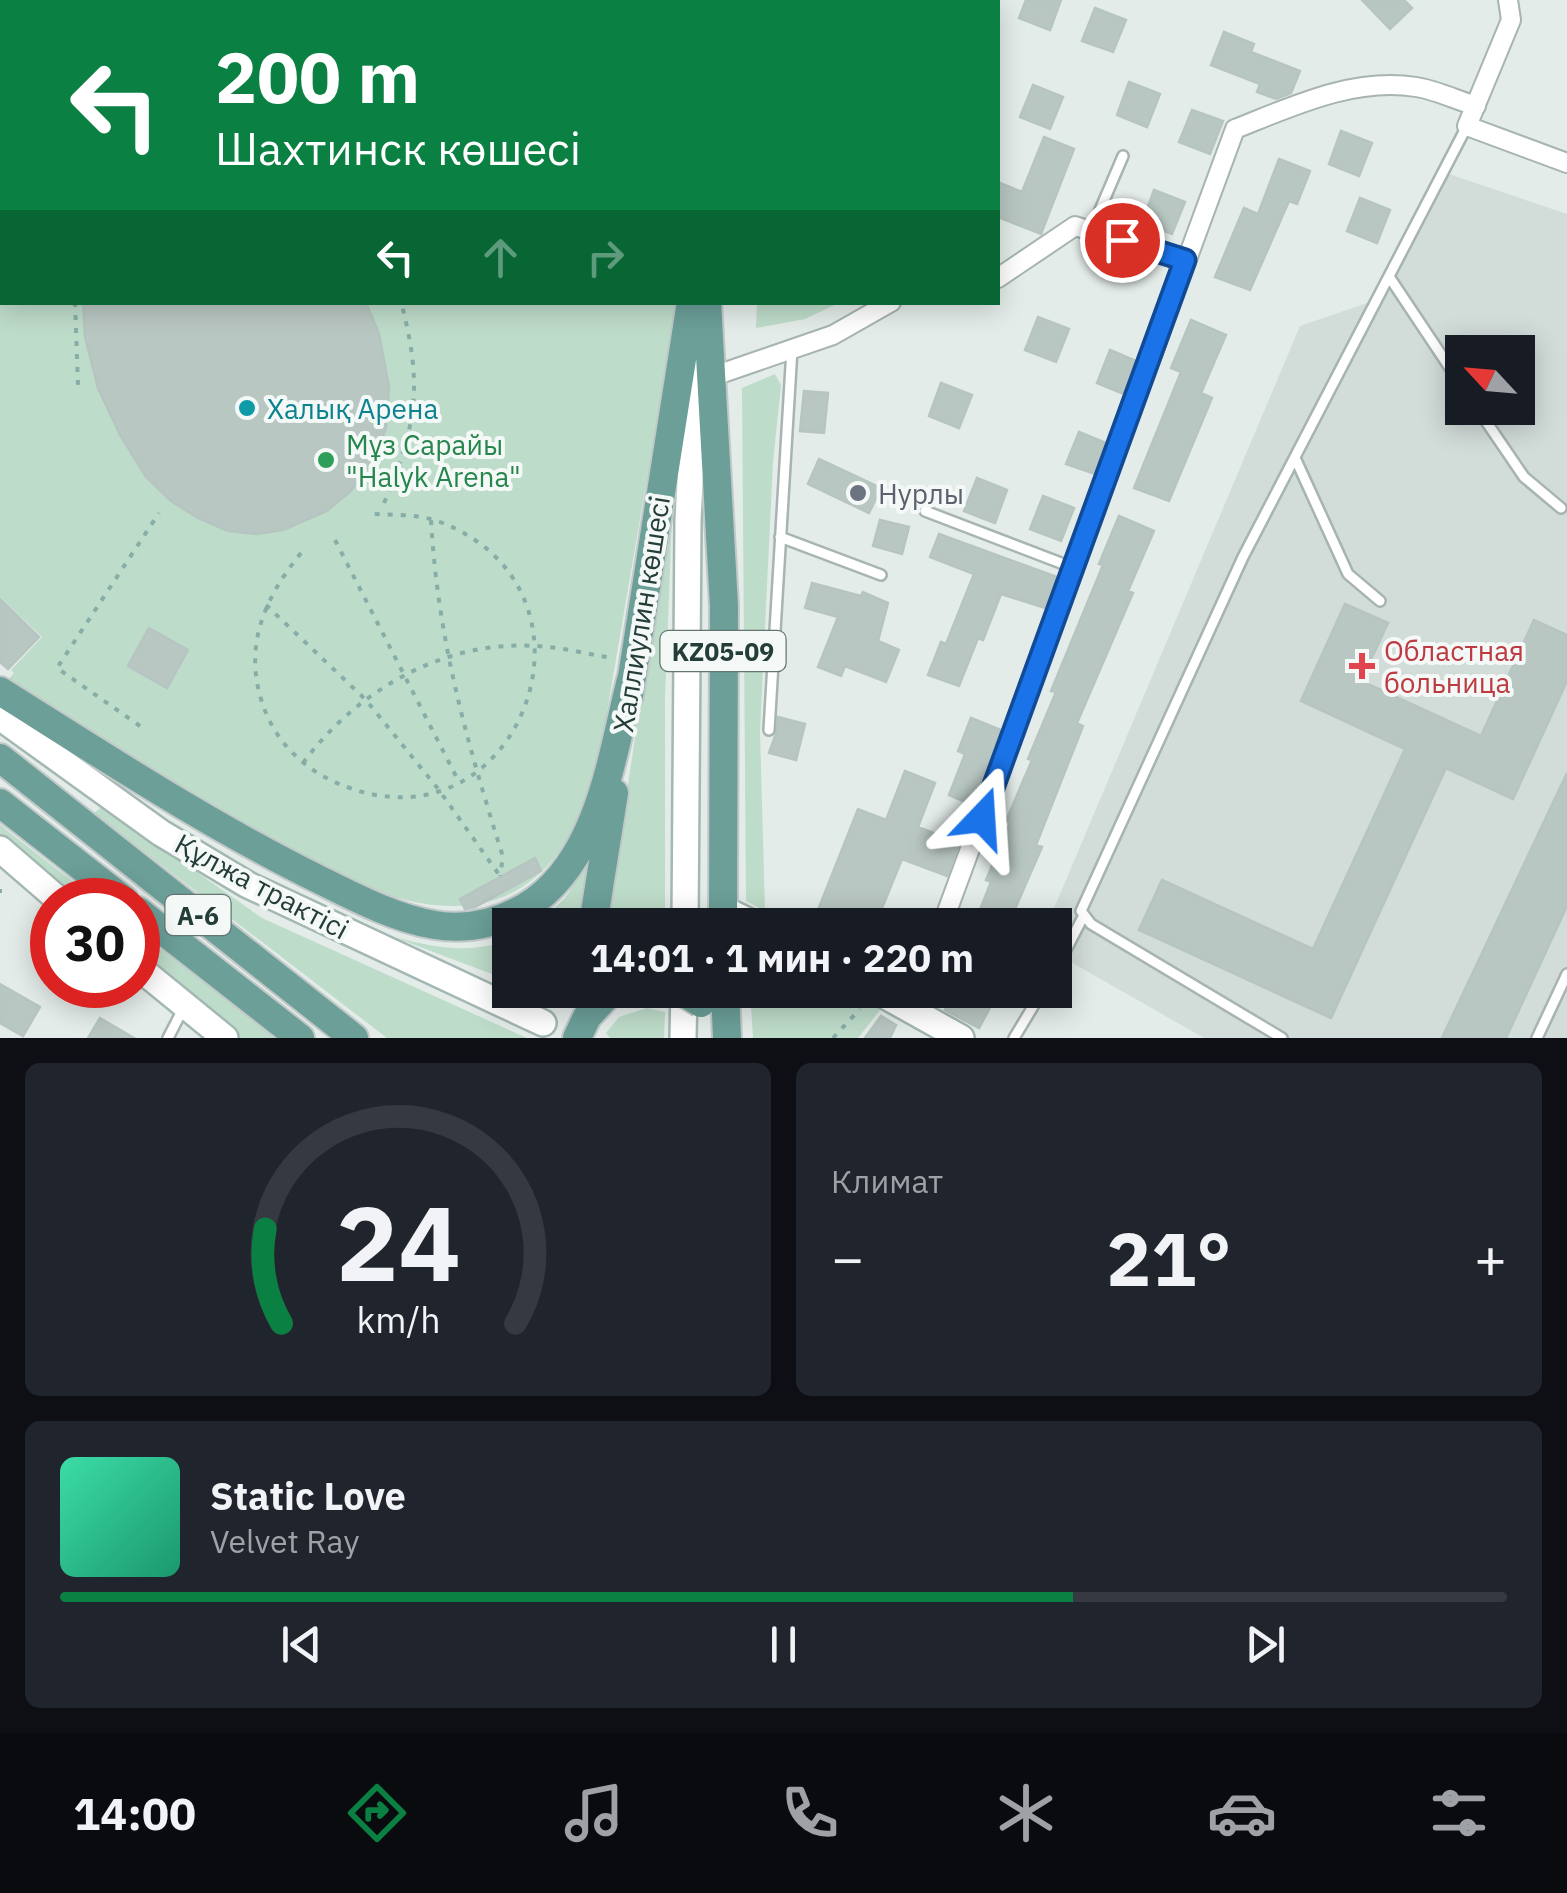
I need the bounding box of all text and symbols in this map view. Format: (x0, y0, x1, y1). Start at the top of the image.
text: 200 m (215, 31, 420, 122)
icon: left (50, 40, 180, 170)
text: Шахтинск көшесі (215, 119, 581, 177)
pin (1080, 198, 1165, 283)
icon: arrive (1095, 213, 1150, 268)
icon: left (368, 230, 423, 285)
icon: ahead (473, 230, 528, 285)
icon: right (578, 230, 633, 285)
north arrow (1445, 335, 1535, 425)
map controls (1445, 335, 1535, 425)
place label: Халық Арена (267, 390, 438, 427)
marker: Халық Арена (236, 397, 258, 419)
place label: Мұз Сарайы "Halyk Arena" (346, 426, 521, 495)
marker: Мұз Сарайы "Halyk Arena" (315, 449, 337, 471)
place label: Нурлы (878, 475, 964, 512)
marker: Нурлы (847, 482, 869, 504)
street label: Халлиулин көшесі (604, 493, 678, 735)
road number: KZ05-09 (660, 631, 786, 671)
place label: Областная больница (1384, 632, 1524, 701)
marker: Областная больница (1349, 653, 1375, 679)
position arrow (930, 766, 1034, 870)
street label: Құлжа трактісі (169, 825, 355, 947)
speed limit sign: 30 (30, 878, 160, 1008)
road number: A-6 (166, 895, 230, 935)
text: 14:01 · 1 мин · 220 m (590, 933, 974, 982)
text: Климат (831, 1160, 943, 1202)
text: 24 (336, 1174, 460, 1310)
text: 21° (1106, 1209, 1232, 1307)
text: − (831, 1222, 864, 1293)
text: + (1474, 1222, 1507, 1293)
text: km/h (356, 1296, 440, 1343)
text: Static Love (210, 1471, 406, 1520)
text: Velvet Ray (210, 1520, 359, 1562)
icon: previous (274, 1617, 329, 1672)
icon: pause (756, 1617, 811, 1672)
icon: next (1238, 1617, 1293, 1672)
icon: directions (342, 1778, 412, 1848)
icon: music (559, 1778, 629, 1848)
icon: phone (775, 1778, 845, 1848)
icon: climate (991, 1778, 1061, 1848)
icon: car (1207, 1778, 1277, 1848)
icon: filters (1424, 1778, 1494, 1848)
text: 14:00 (73, 1784, 196, 1842)

